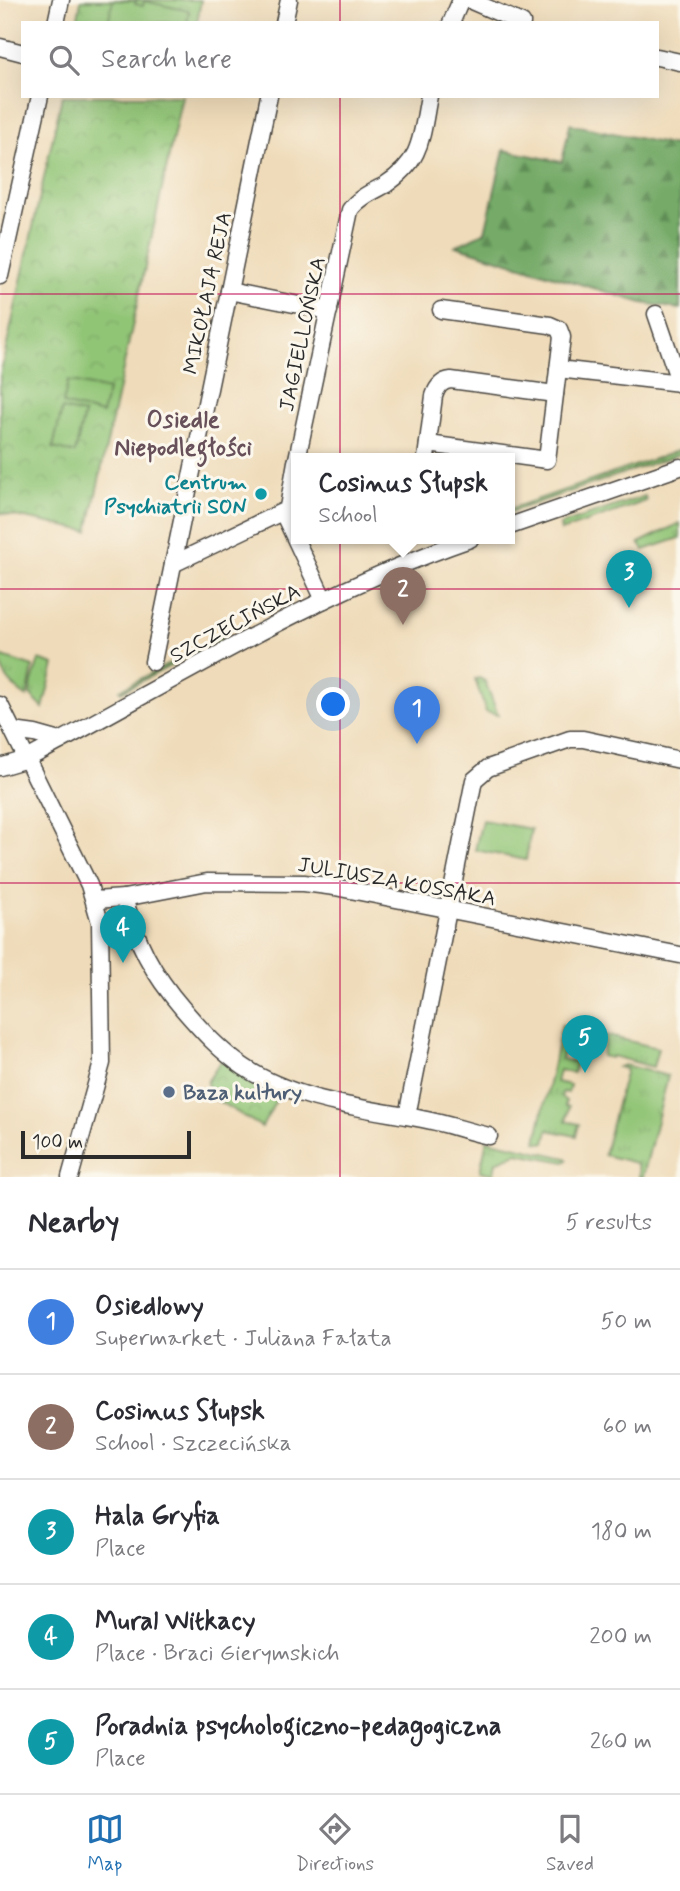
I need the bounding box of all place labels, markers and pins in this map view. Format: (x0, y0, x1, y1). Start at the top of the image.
place label: Centrum Psychiatrii SON (104, 469, 247, 521)
marker: Centrum Psychiatrii SON (253, 486, 269, 502)
pin: 3 (606, 550, 652, 608)
pin: 2 (380, 567, 426, 625)
pin: 1 (394, 686, 440, 744)
pin: 4 (100, 905, 146, 963)
pin: 5 (562, 1015, 608, 1073)
place label: Baza kultury (183, 1079, 302, 1107)
marker: Baza kultury (161, 1084, 177, 1100)

